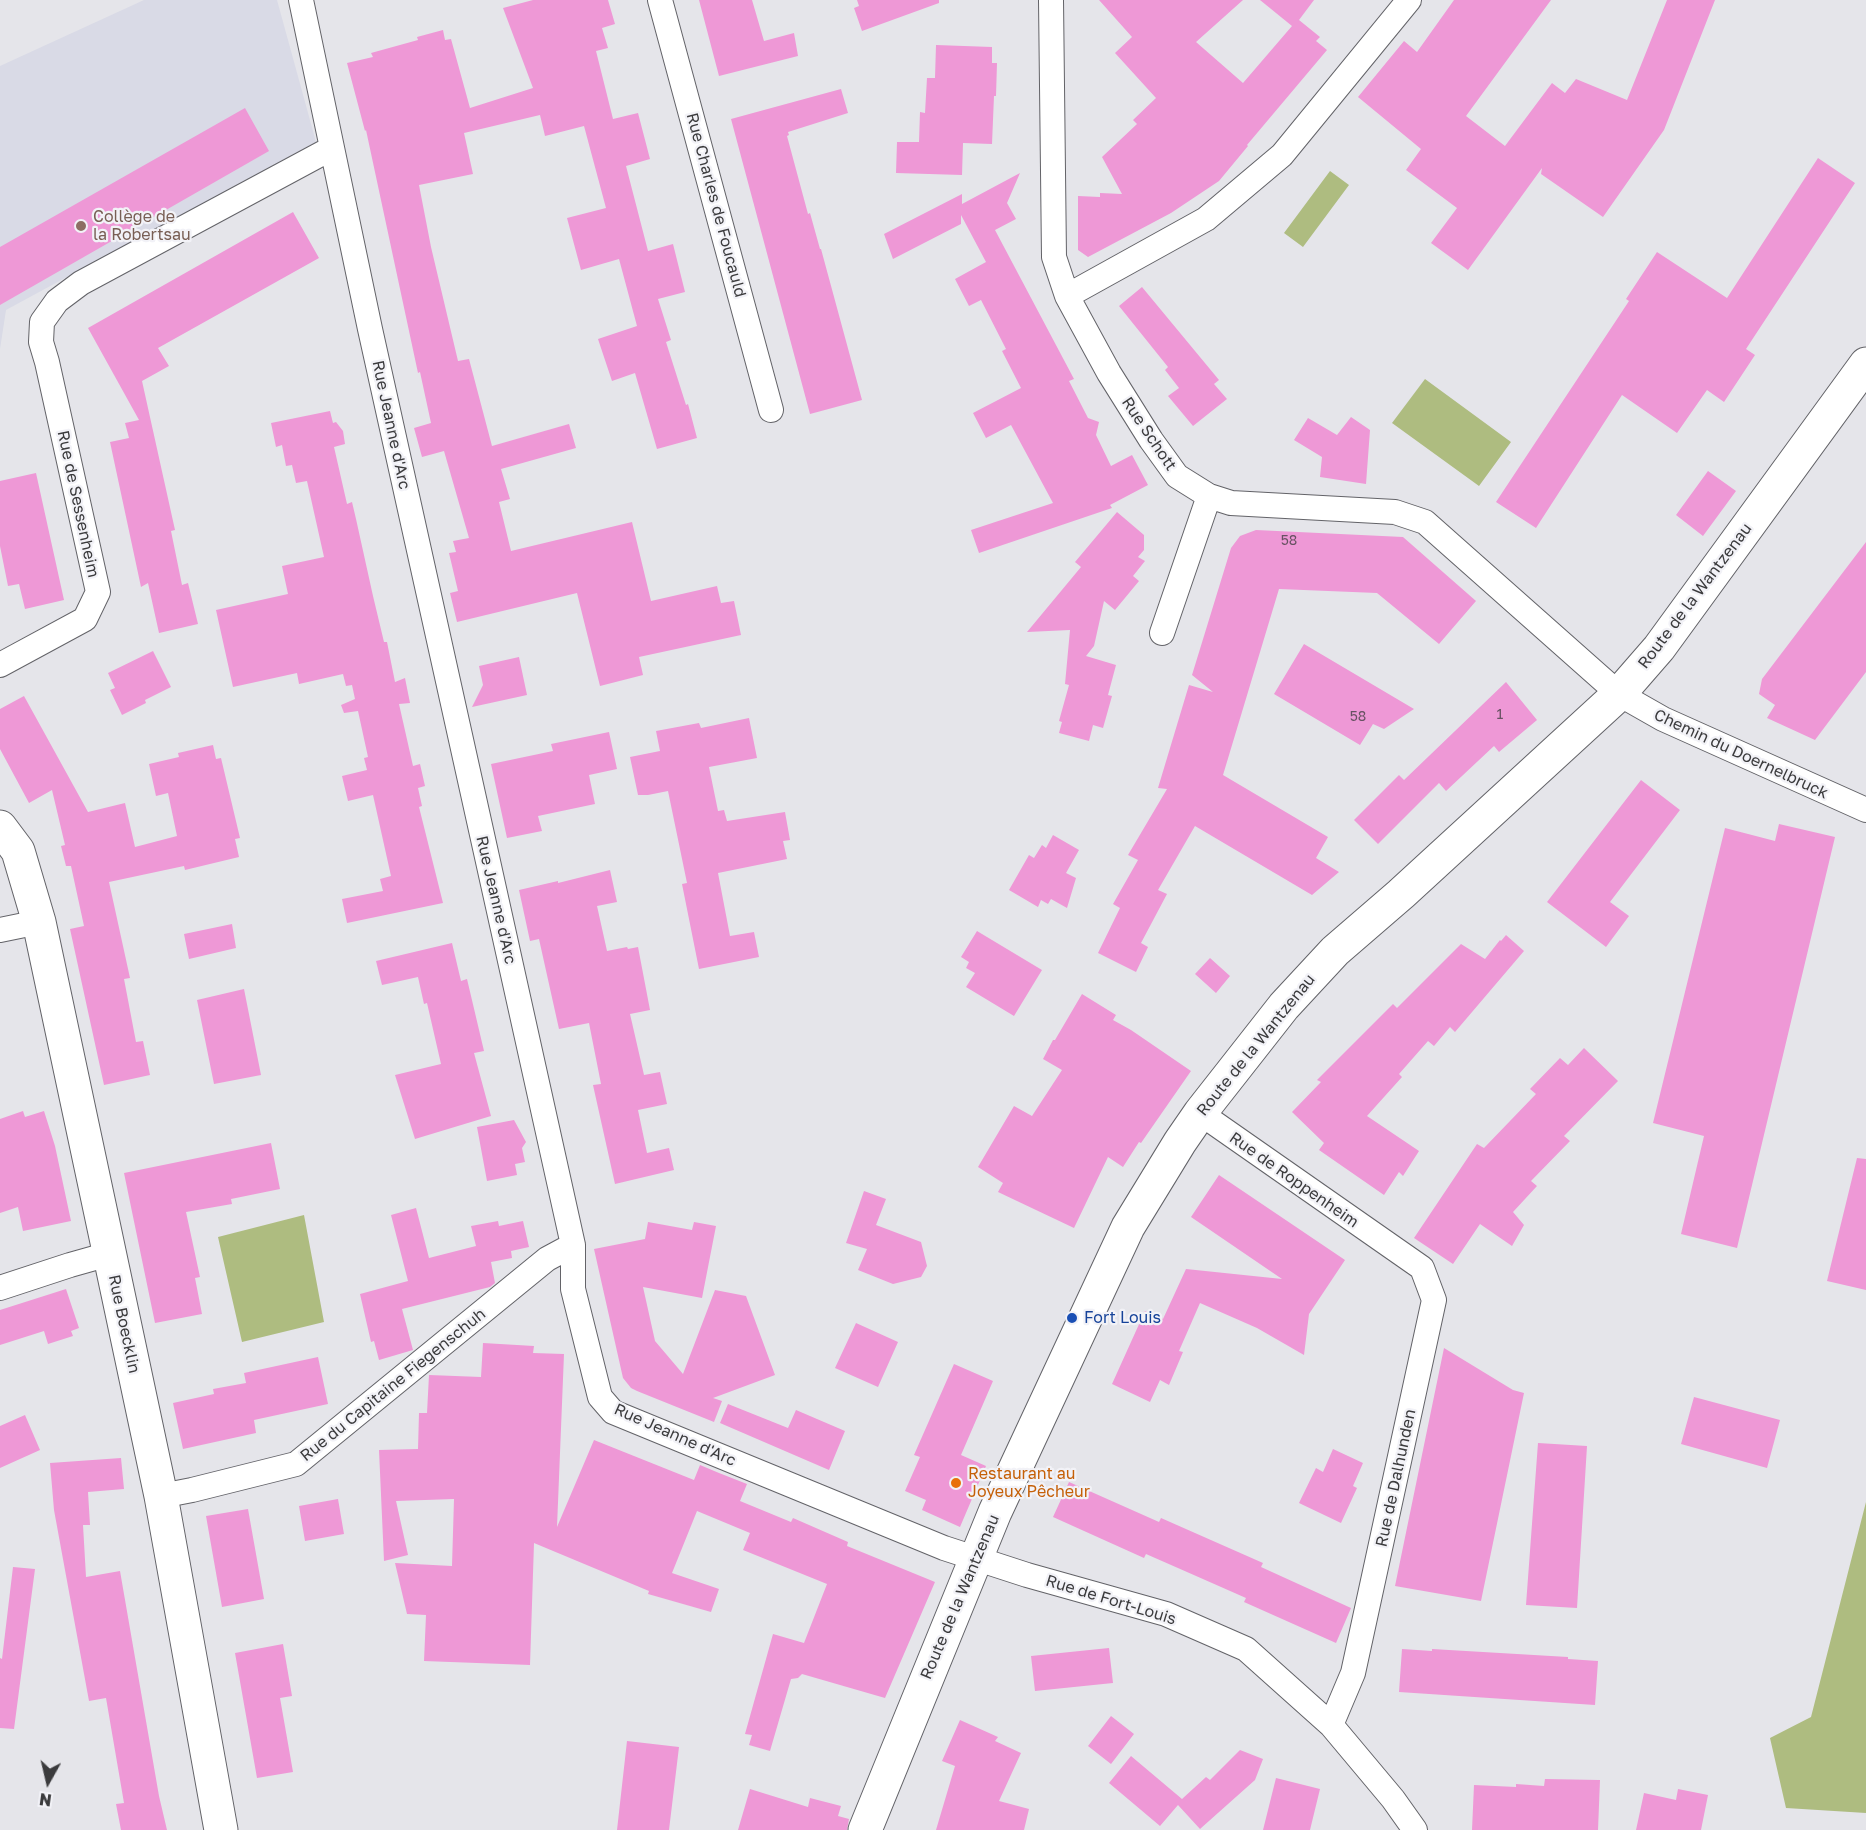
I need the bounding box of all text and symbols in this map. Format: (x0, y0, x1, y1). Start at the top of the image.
street label: Rue Charles de Foucauld (682, 111, 750, 299)
place label: Collège de la Robertsau (93, 207, 191, 245)
marker: Collège de la Robertsau (74, 219, 88, 233)
street label: Rue Jeanne d'Arc (368, 359, 414, 491)
street label: Rue Schott (1117, 394, 1181, 474)
street label: Rue de Sessenheim (53, 429, 103, 579)
street label: Route de la Wantzenau (1634, 519, 1756, 673)
house number: 58 (1281, 533, 1297, 549)
street label: Chemin du Doernelbruck (1651, 705, 1831, 803)
house number: 1 (1497, 707, 1503, 723)
house number: 58 (1350, 709, 1366, 725)
street label: Rue Jeanne d'Arc (472, 834, 520, 966)
street label: Route de la Wantzenau (1193, 970, 1319, 1120)
street label: Rue de Roppenheim (1226, 1128, 1362, 1232)
street label: Rue Boecklin (104, 1273, 144, 1375)
street label: Rue du Capitaine Fiegenschuh (297, 1304, 489, 1466)
place label: Fort Louis (1084, 1308, 1161, 1328)
marker: Fort Louis (1065, 1311, 1079, 1325)
street label: Rue Jeanne d'Arc (611, 1400, 739, 1470)
street label: Rue de Dalhunden (1372, 1407, 1420, 1549)
place label: Restaurant au Joyeux Pêcheur (968, 1464, 1090, 1502)
marker: Restaurant au Joyeux Pêcheur (949, 1476, 963, 1490)
street label: Route de la Wantzenau (917, 1512, 1003, 1682)
street label: Rue de Fort-Louis (1043, 1571, 1179, 1629)
north arrow (18, 1752, 78, 1812)
text: N (38, 1789, 53, 1811)

